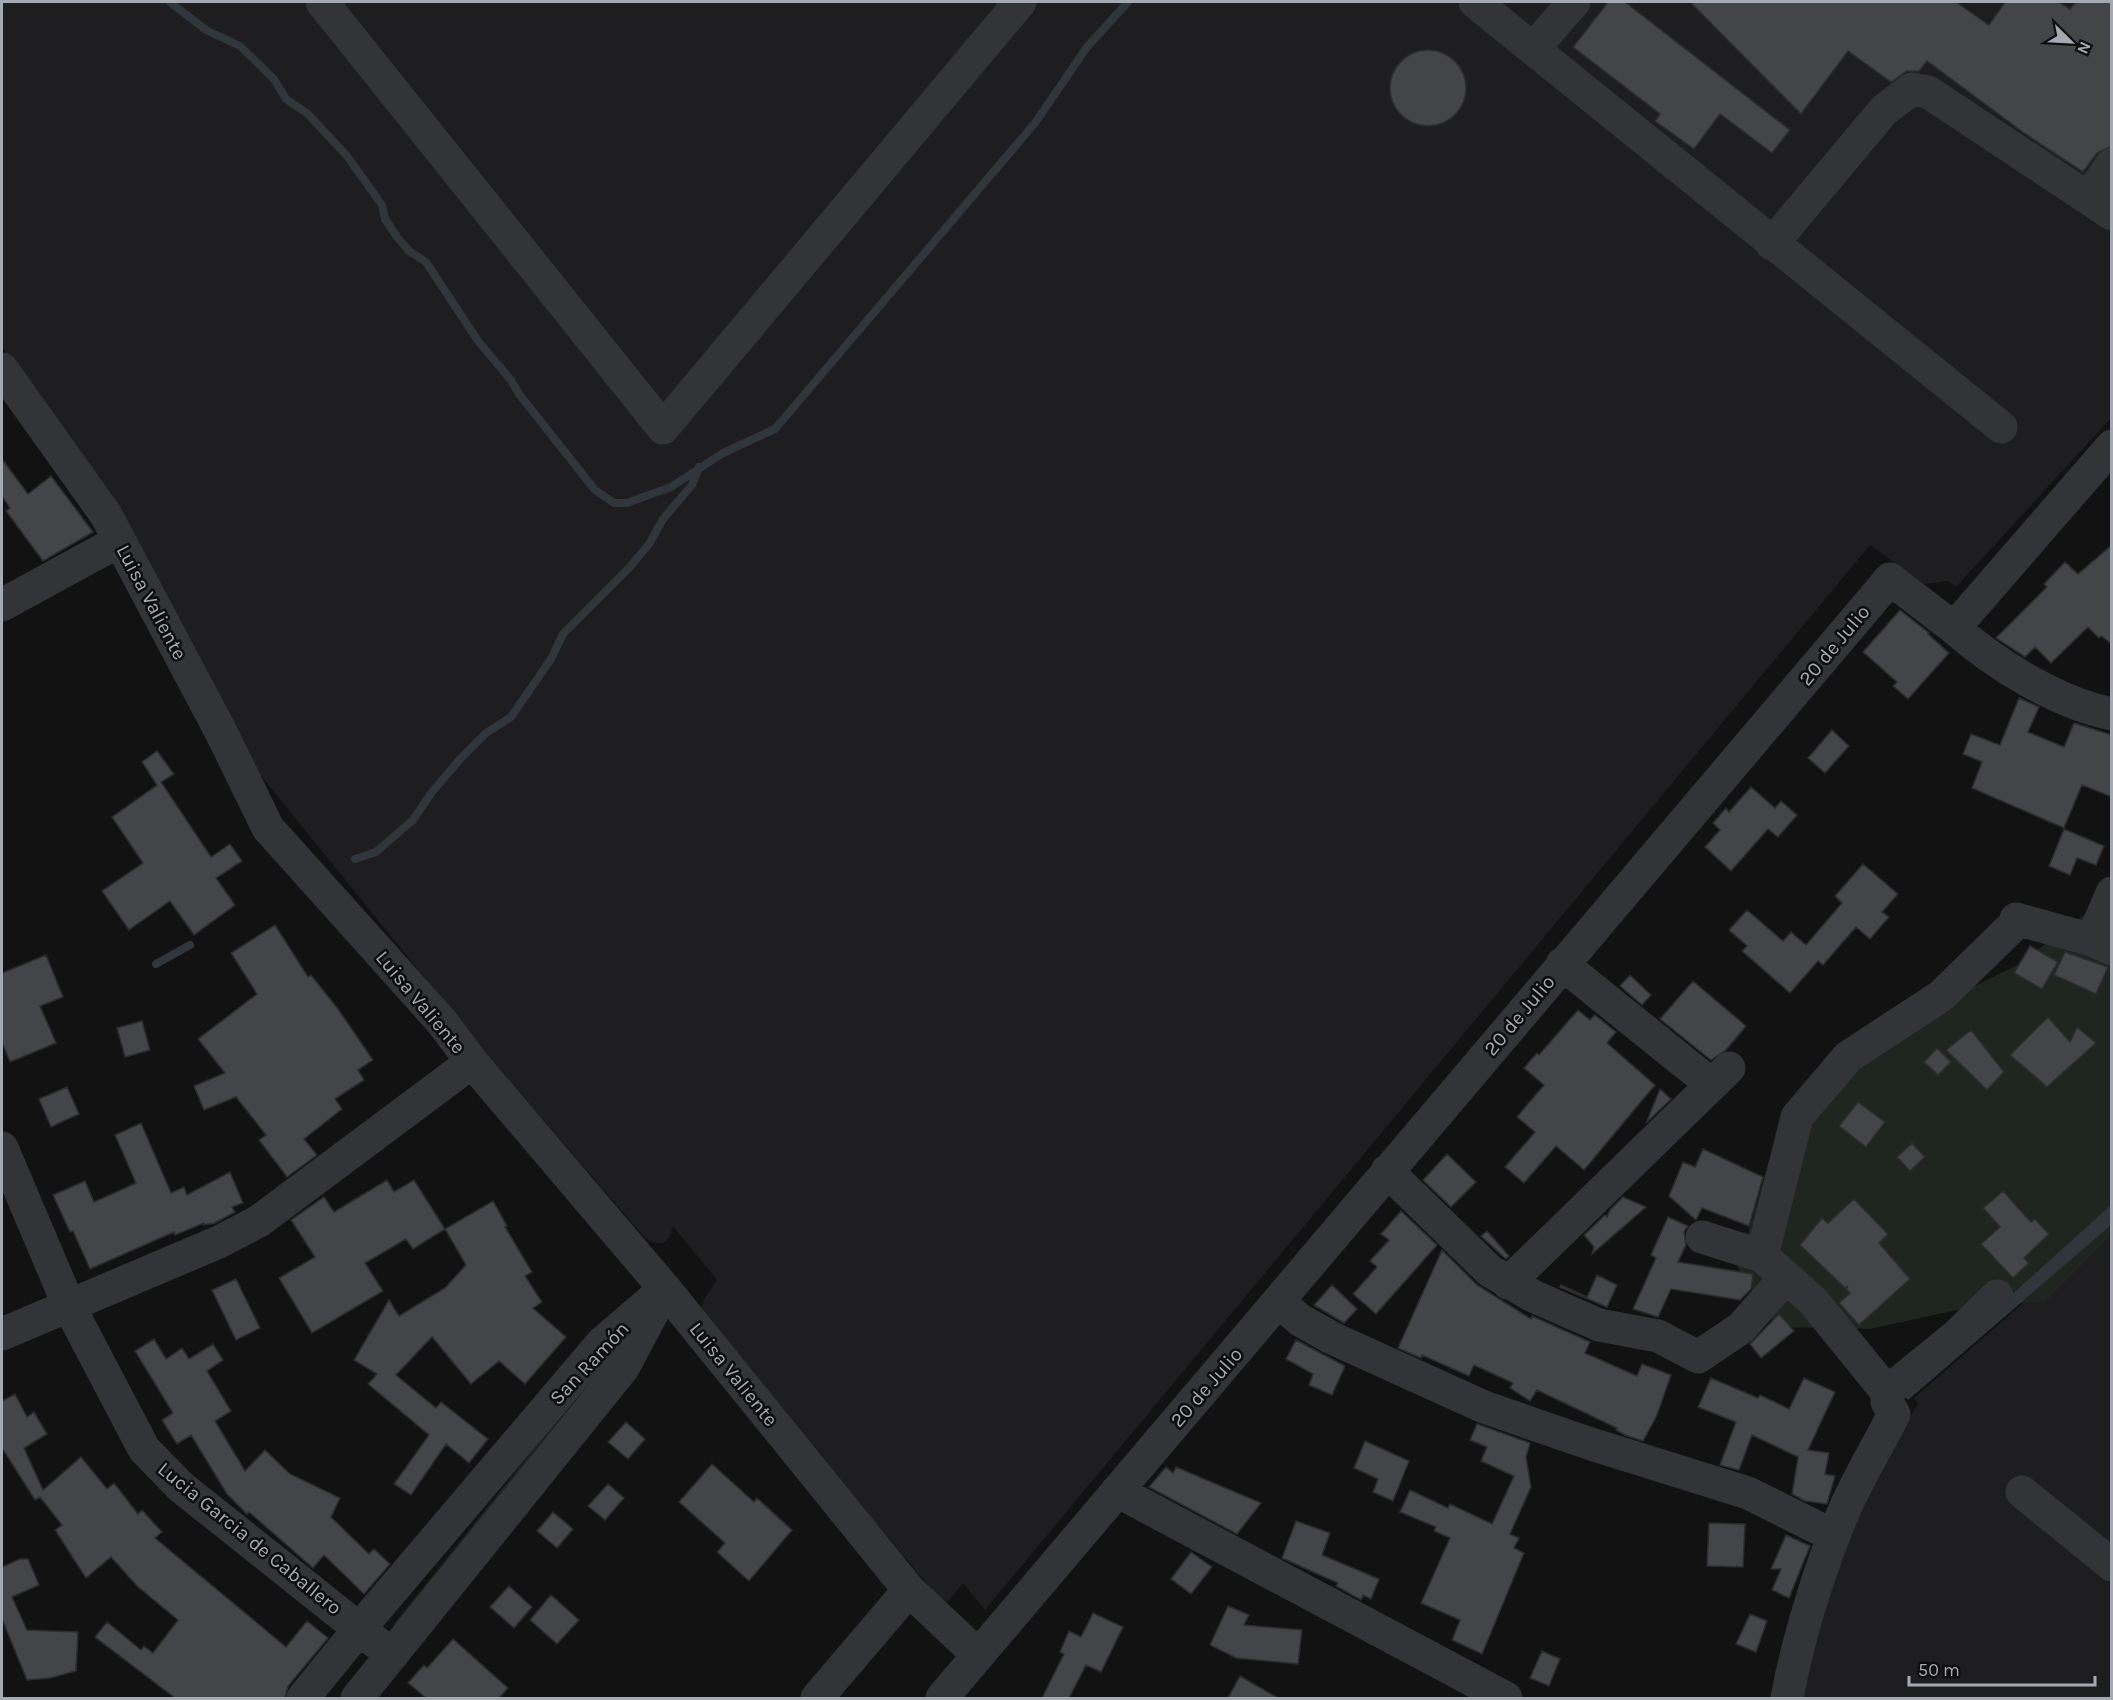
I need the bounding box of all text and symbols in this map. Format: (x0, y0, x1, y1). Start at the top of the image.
north arrow (2041, 12, 2101, 72)
text: N (2073, 39, 2095, 57)
street label: Luisa Valiente (112, 541, 192, 664)
street label: 20 de Julio (1794, 600, 1875, 690)
street label: Luisa Valiente (371, 946, 470, 1058)
street label: 20 de Julio (1479, 970, 1560, 1060)
street label: San Ramón (545, 1317, 634, 1410)
street label: Luisa Valiente (685, 1318, 783, 1431)
street label: 20 de Julio (1166, 1343, 1247, 1432)
street label: Lucia Garcia de Caballero (153, 1457, 346, 1619)
scale bar (1909, 1649, 2095, 1687)
text: 50 m (1918, 1659, 1960, 1681)

